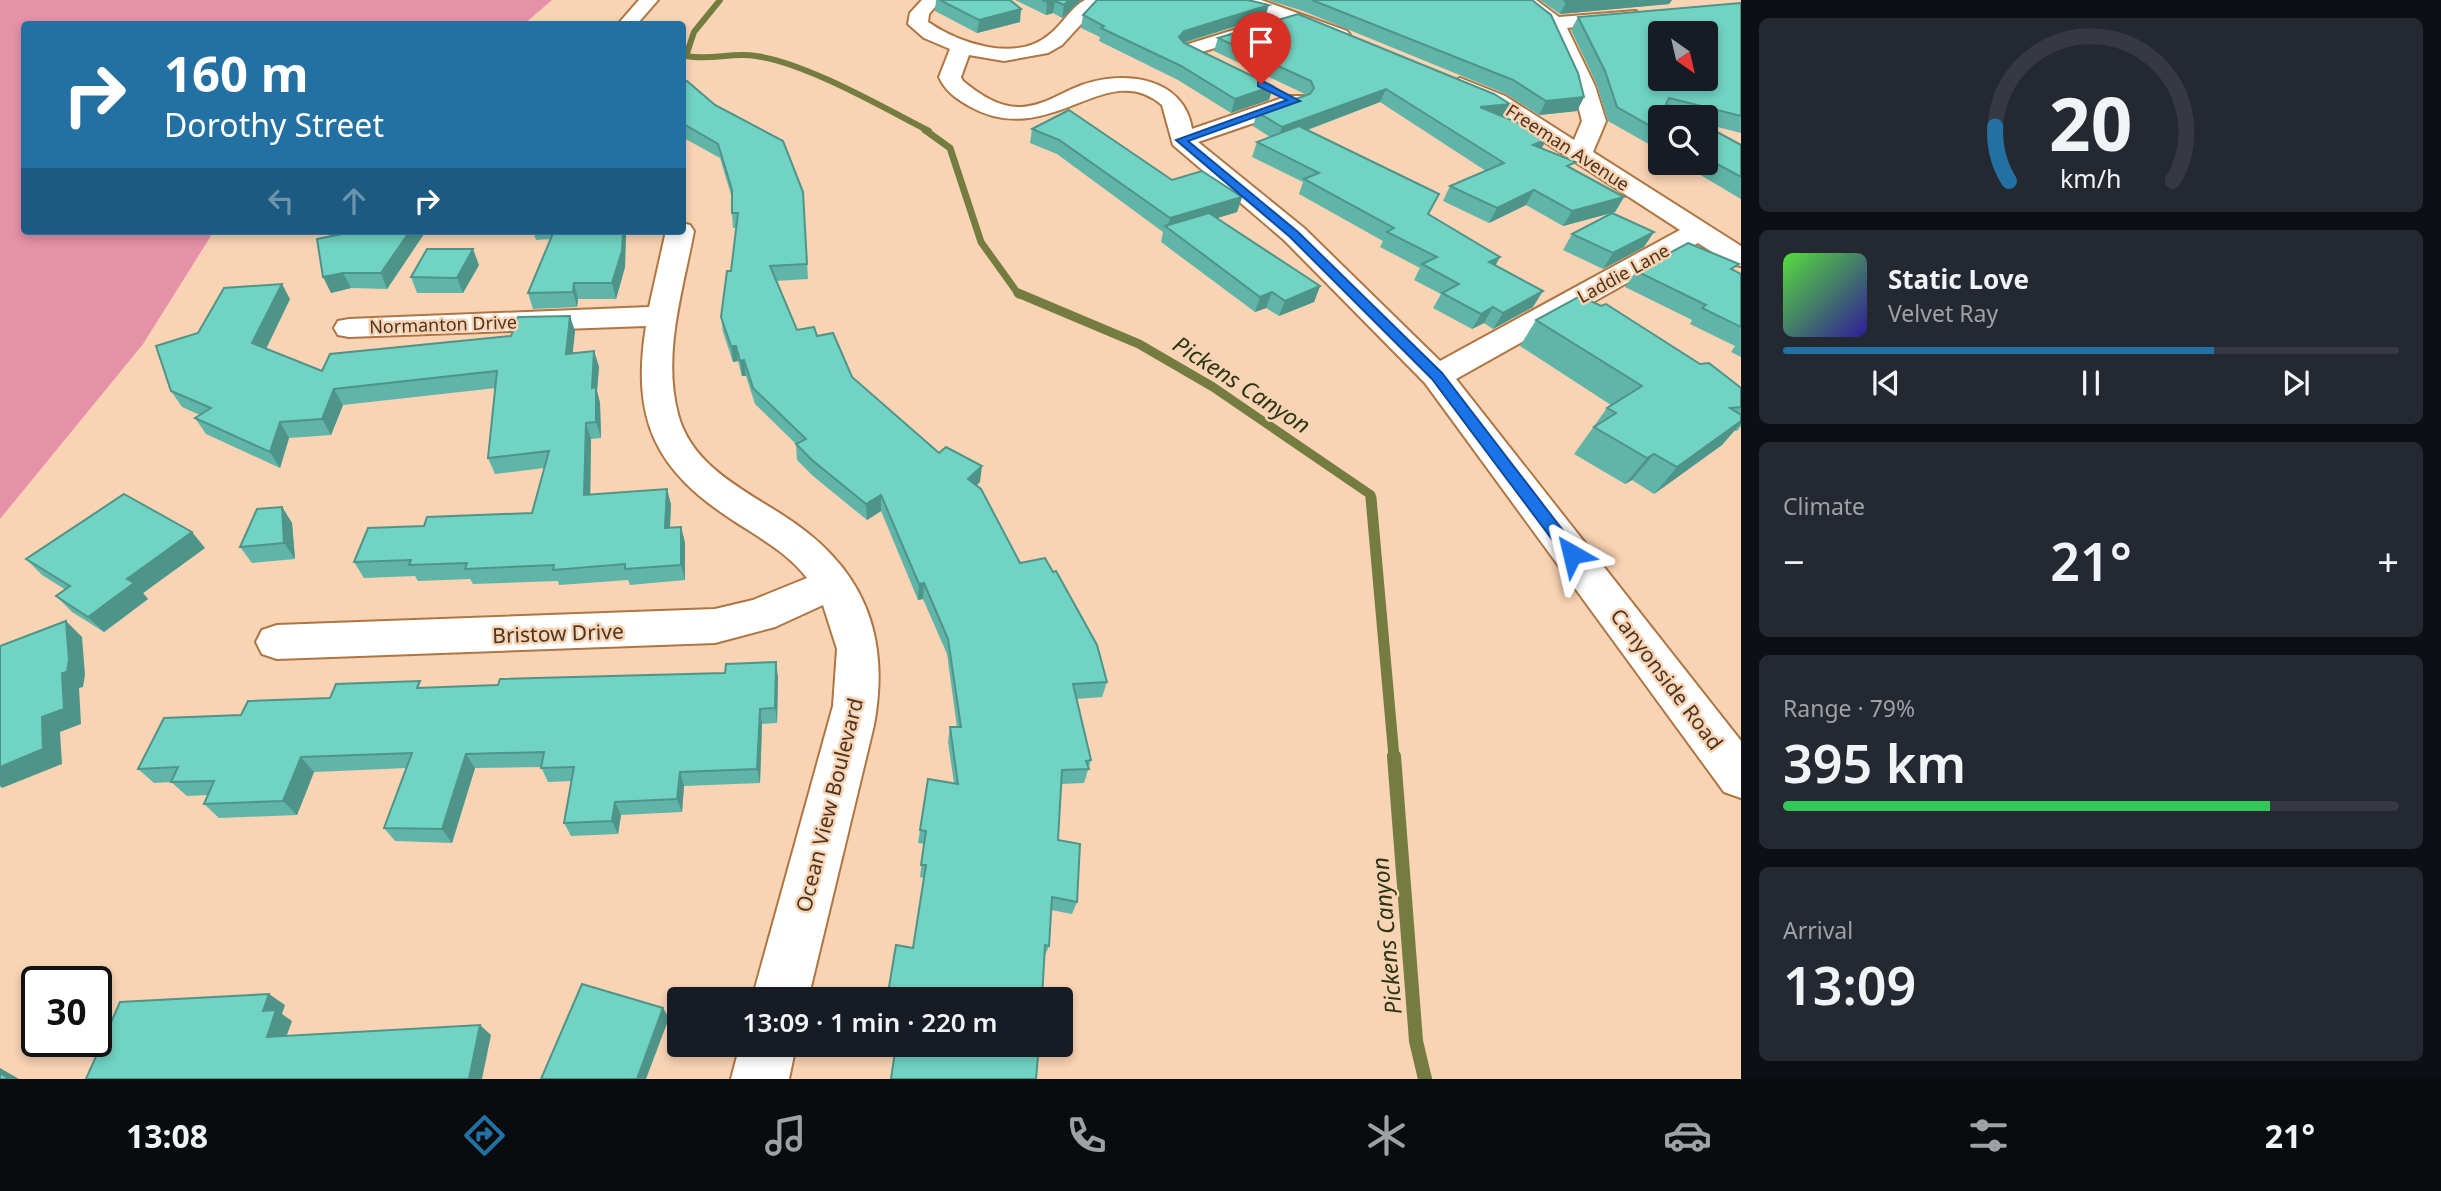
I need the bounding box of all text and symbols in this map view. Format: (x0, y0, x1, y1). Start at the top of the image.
pin (1231, 12.0, 1291, 84)
north arrow (1648, 21, 1718, 91)
map controls (1648, 21, 1718, 175)
icon: arrive (1242, 23, 1280, 61)
text: 160 m (164, 40, 309, 106)
icon: right (49, 49, 140, 140)
text: 20 (2049, 73, 2133, 172)
street label: Freeman Avenue (1502, 98, 1634, 196)
text: Dorothy Street (164, 103, 384, 146)
button: search (1648, 105, 1718, 175)
text: km/h (2060, 161, 2122, 195)
icon: left (262, 182, 300, 220)
icon: ahead (335, 182, 373, 220)
icon: right (408, 182, 446, 220)
street label: Laddie Lane (1573, 238, 1673, 308)
text: Static Love (1888, 261, 2029, 297)
text: Velvet Ray (1888, 297, 1998, 329)
street label: Normanton Drive (369, 309, 517, 339)
water label: Pickens Canyon (1167, 328, 1317, 440)
icon: previous (1867, 364, 1905, 402)
icon: pause (2072, 364, 2110, 402)
icon: next (2277, 364, 2315, 402)
text: Climate (1783, 490, 1865, 522)
position arrow (1535, 517, 1609, 591)
text: 21° (2050, 525, 2132, 596)
text: − (1783, 535, 1805, 587)
text: + (2377, 535, 2399, 587)
street label: Canyonside Road (1604, 602, 1730, 756)
street label: Bristow Drive (492, 617, 624, 649)
text: Range · 79% (1783, 692, 1915, 724)
street label: Ocean View Boulevard (789, 695, 869, 915)
text: 395 km (1783, 727, 1966, 798)
water label: Pickens Canyon (1363, 856, 1409, 1016)
text: Arrival (1783, 914, 1853, 946)
text: 13:09 (1783, 949, 1916, 1020)
speed limit sign: 30 (21, 966, 112, 1057)
text: 13:09 · 1 min · 220 m (743, 1004, 997, 1040)
icon: directions (460, 1111, 509, 1160)
icon: music (761, 1111, 810, 1160)
icon: phone (1062, 1111, 1111, 1160)
icon: climate (1362, 1111, 1411, 1160)
icon: car (1663, 1111, 1712, 1160)
icon: filters (1964, 1111, 2013, 1160)
text: 13:08 (126, 1114, 208, 1157)
text: 21° (2265, 1114, 2315, 1157)

